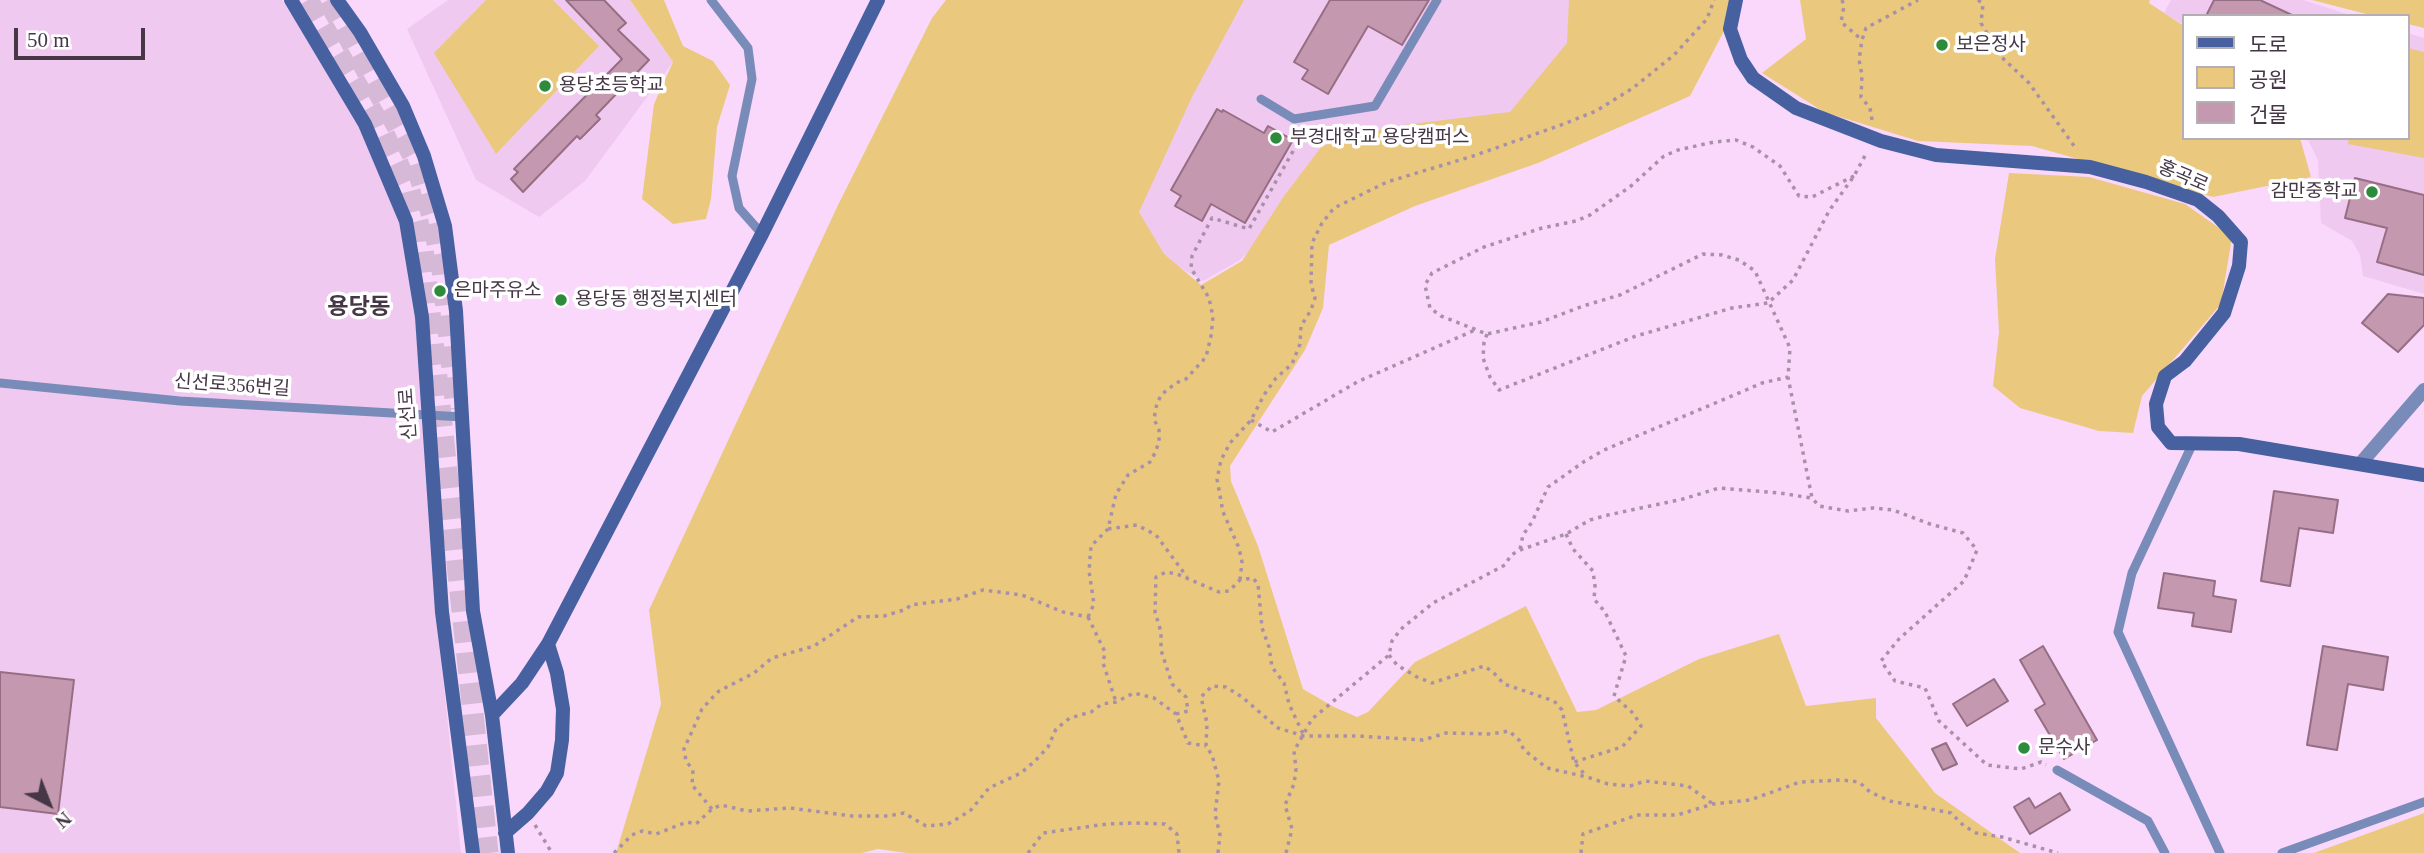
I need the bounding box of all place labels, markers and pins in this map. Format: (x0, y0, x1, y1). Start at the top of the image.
place label: 보은정사 (1956, 34, 2026, 56)
marker: 보은정사 (1934, 37, 1950, 53)
place label: 용당초등학교 (559, 75, 664, 97)
marker: 용당초등학교 (537, 78, 553, 94)
place label: 부경대학교 용당캠퍼스 (1290, 127, 1470, 149)
marker: 부경대학교 용당캠퍼스 (1268, 130, 1284, 146)
place label: 감만중학교 (2271, 181, 2358, 203)
marker: 감만중학교 (2364, 184, 2380, 200)
place label: 은마주유소 (454, 280, 541, 302)
marker: 은마주유소 (432, 283, 448, 299)
place label: 용당동 행정복지센터 (575, 289, 737, 311)
marker: 용당동 행정복지센터 (553, 292, 569, 308)
place label: 문수사 (2038, 737, 2090, 759)
marker: 문수사 (2016, 740, 2032, 756)

